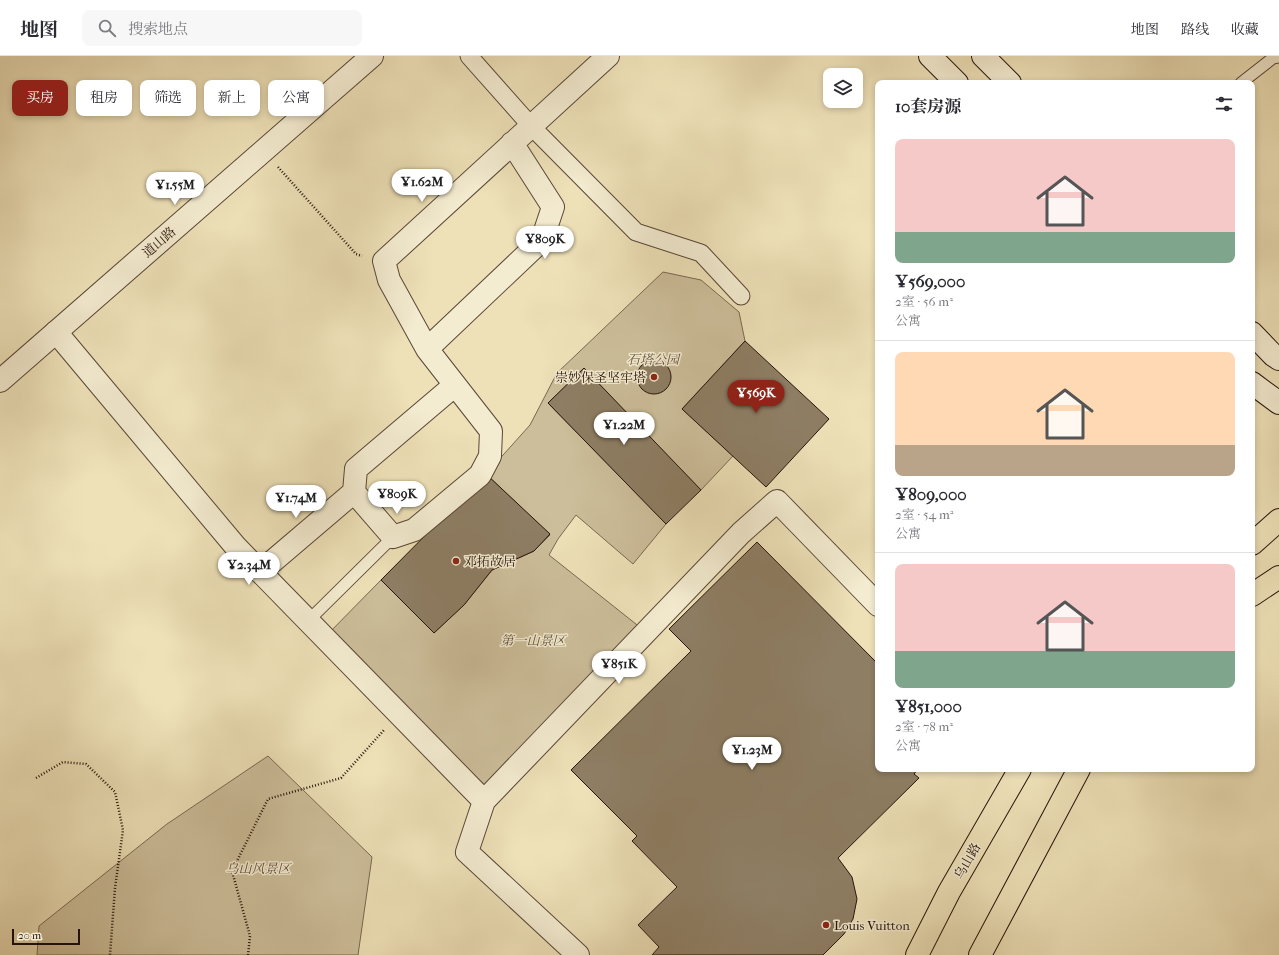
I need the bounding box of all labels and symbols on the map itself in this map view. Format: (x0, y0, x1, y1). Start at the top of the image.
pin: ¥1.62M (389, 169, 455, 203)
pin: ¥1.55M (142, 172, 208, 206)
street label: 道山路 (139, 224, 179, 260)
pin: ¥809K (517, 226, 573, 260)
park label: 石塔公园 (627, 352, 681, 367)
place label: 崇妙保圣坚牢塔 (555, 370, 646, 385)
marker: 崇妙保圣坚牢塔 (649, 372, 659, 382)
pin: ¥569K (728, 380, 784, 414)
pin: ¥1.22M (591, 412, 657, 446)
pin: ¥809K (369, 481, 425, 515)
pin: ¥1.74M (263, 485, 329, 519)
pin: ¥2.34M (216, 552, 282, 586)
place label: 邓拓故居 (464, 554, 516, 569)
marker: 邓拓故居 (451, 556, 461, 566)
park label: 第一山景区 (500, 633, 567, 648)
pin: ¥851K (591, 651, 647, 685)
pin: ¥1.23M (719, 737, 785, 771)
street label: 乌山路 (951, 840, 983, 882)
park label: 乌山风景区 (225, 861, 292, 876)
place label: Louis Vuitton (834, 918, 910, 933)
marker: Louis Vuitton (821, 920, 831, 930)
scale bar (12, 927, 80, 946)

